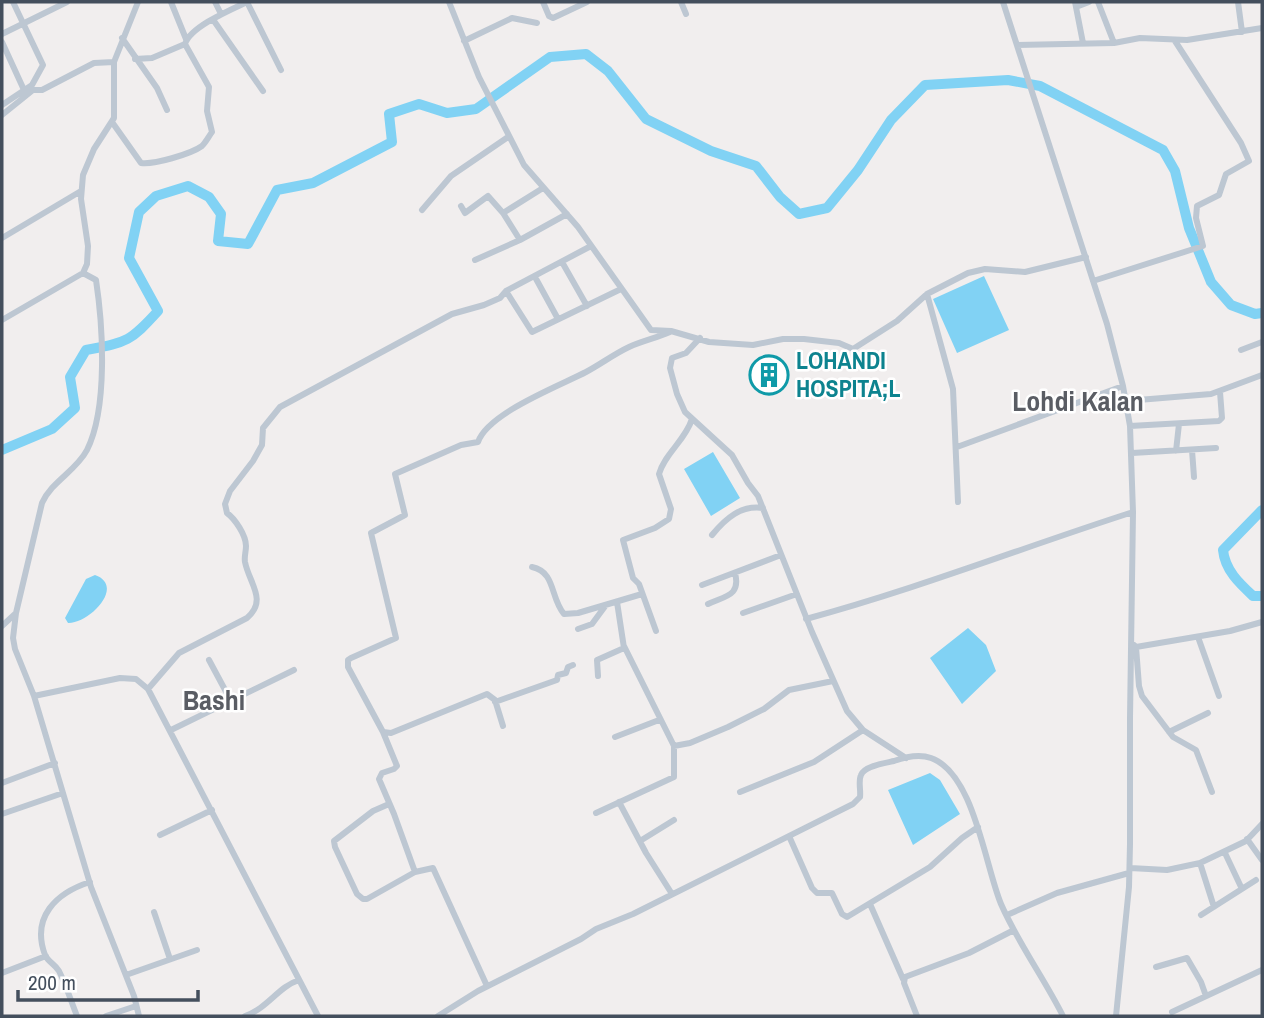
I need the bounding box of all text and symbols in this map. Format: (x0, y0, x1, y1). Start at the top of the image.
place label: LOHANDI HOSPITA;L (796, 344, 901, 404)
building icon: LOHANDI HOSPITA;L (748, 354, 790, 396)
district label: Lohdi Kalan (1012, 382, 1144, 420)
district label: Bashi (183, 681, 245, 719)
scale bar (18, 958, 198, 1002)
text: 200 m (28, 968, 76, 997)

